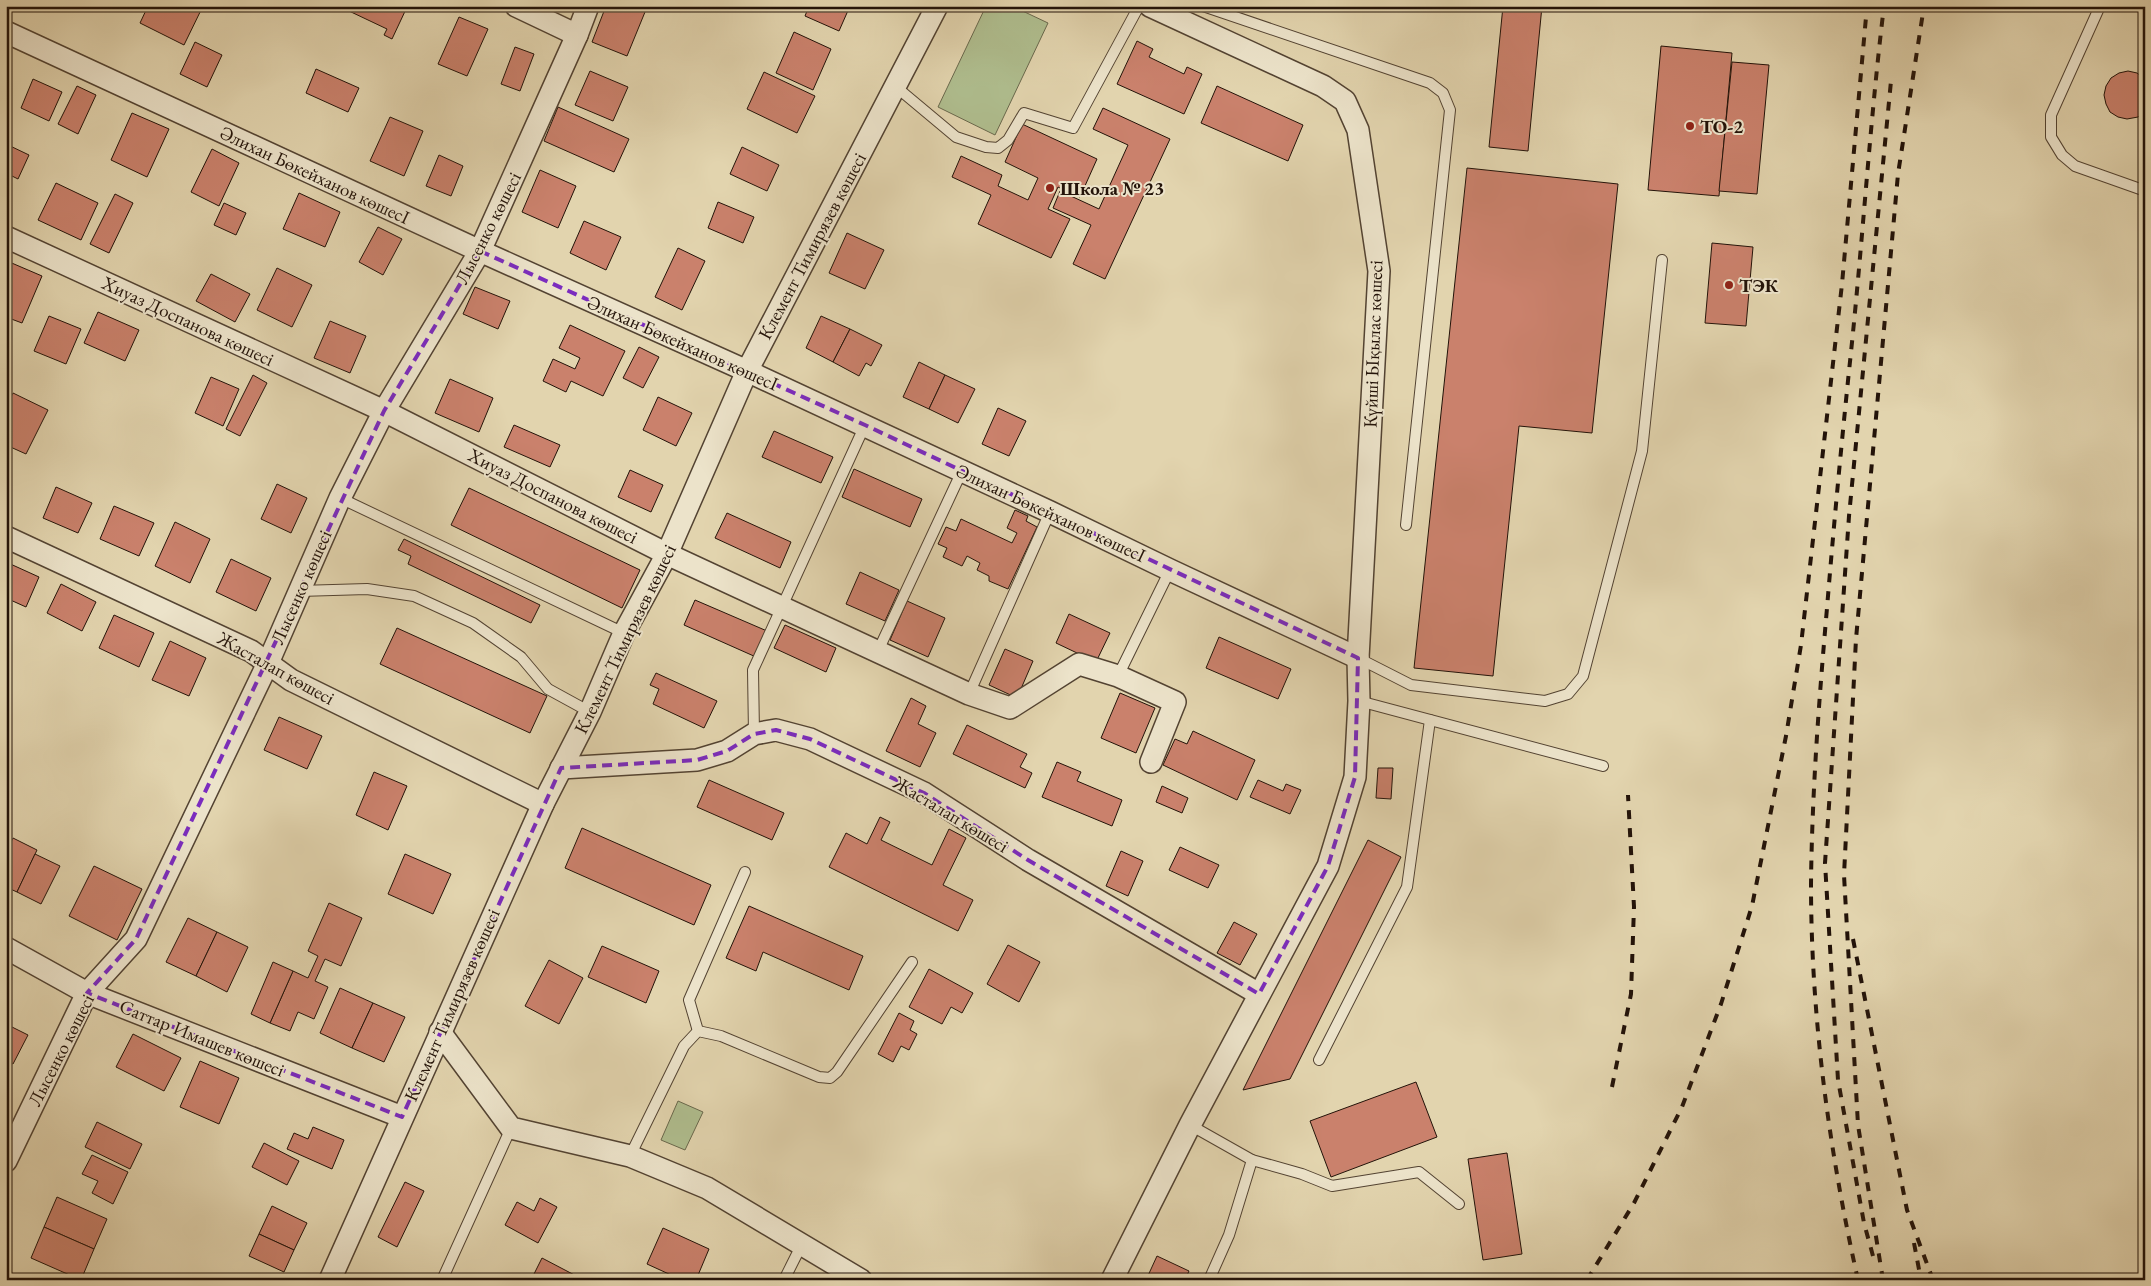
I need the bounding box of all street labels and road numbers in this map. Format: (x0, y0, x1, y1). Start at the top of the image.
street label: Әлихан Бөкейханов көшесI (216, 120, 414, 230)
street label: Клемент Тимирязев көшесі (752, 148, 872, 344)
street label: Лысенко көшесі (449, 167, 527, 288)
street label: Күйші Ықылас көшесі (1358, 259, 1388, 428)
street label: Хиуаз Доспанова көшесі (97, 270, 278, 372)
street label: Әлихан Бөкейханов көшесI (584, 290, 783, 397)
street label: Хиуаз Доспанова көшесі (463, 442, 642, 550)
street label: Әлихан Бөкейханов көшесI (952, 458, 1150, 568)
street label: Лысенко көшесі (265, 526, 337, 648)
street label: Клемент Тимирязев көшесі (568, 540, 682, 738)
street label: Жасталап көшесі (212, 625, 339, 711)
street label: Жасталап көшесі (888, 769, 1014, 858)
street label: Клемент Тимирязев көшесі (398, 905, 506, 1105)
street label: Лысенко көшесі (22, 989, 100, 1110)
street label: Саттар Имашев көшесі (116, 993, 289, 1083)

